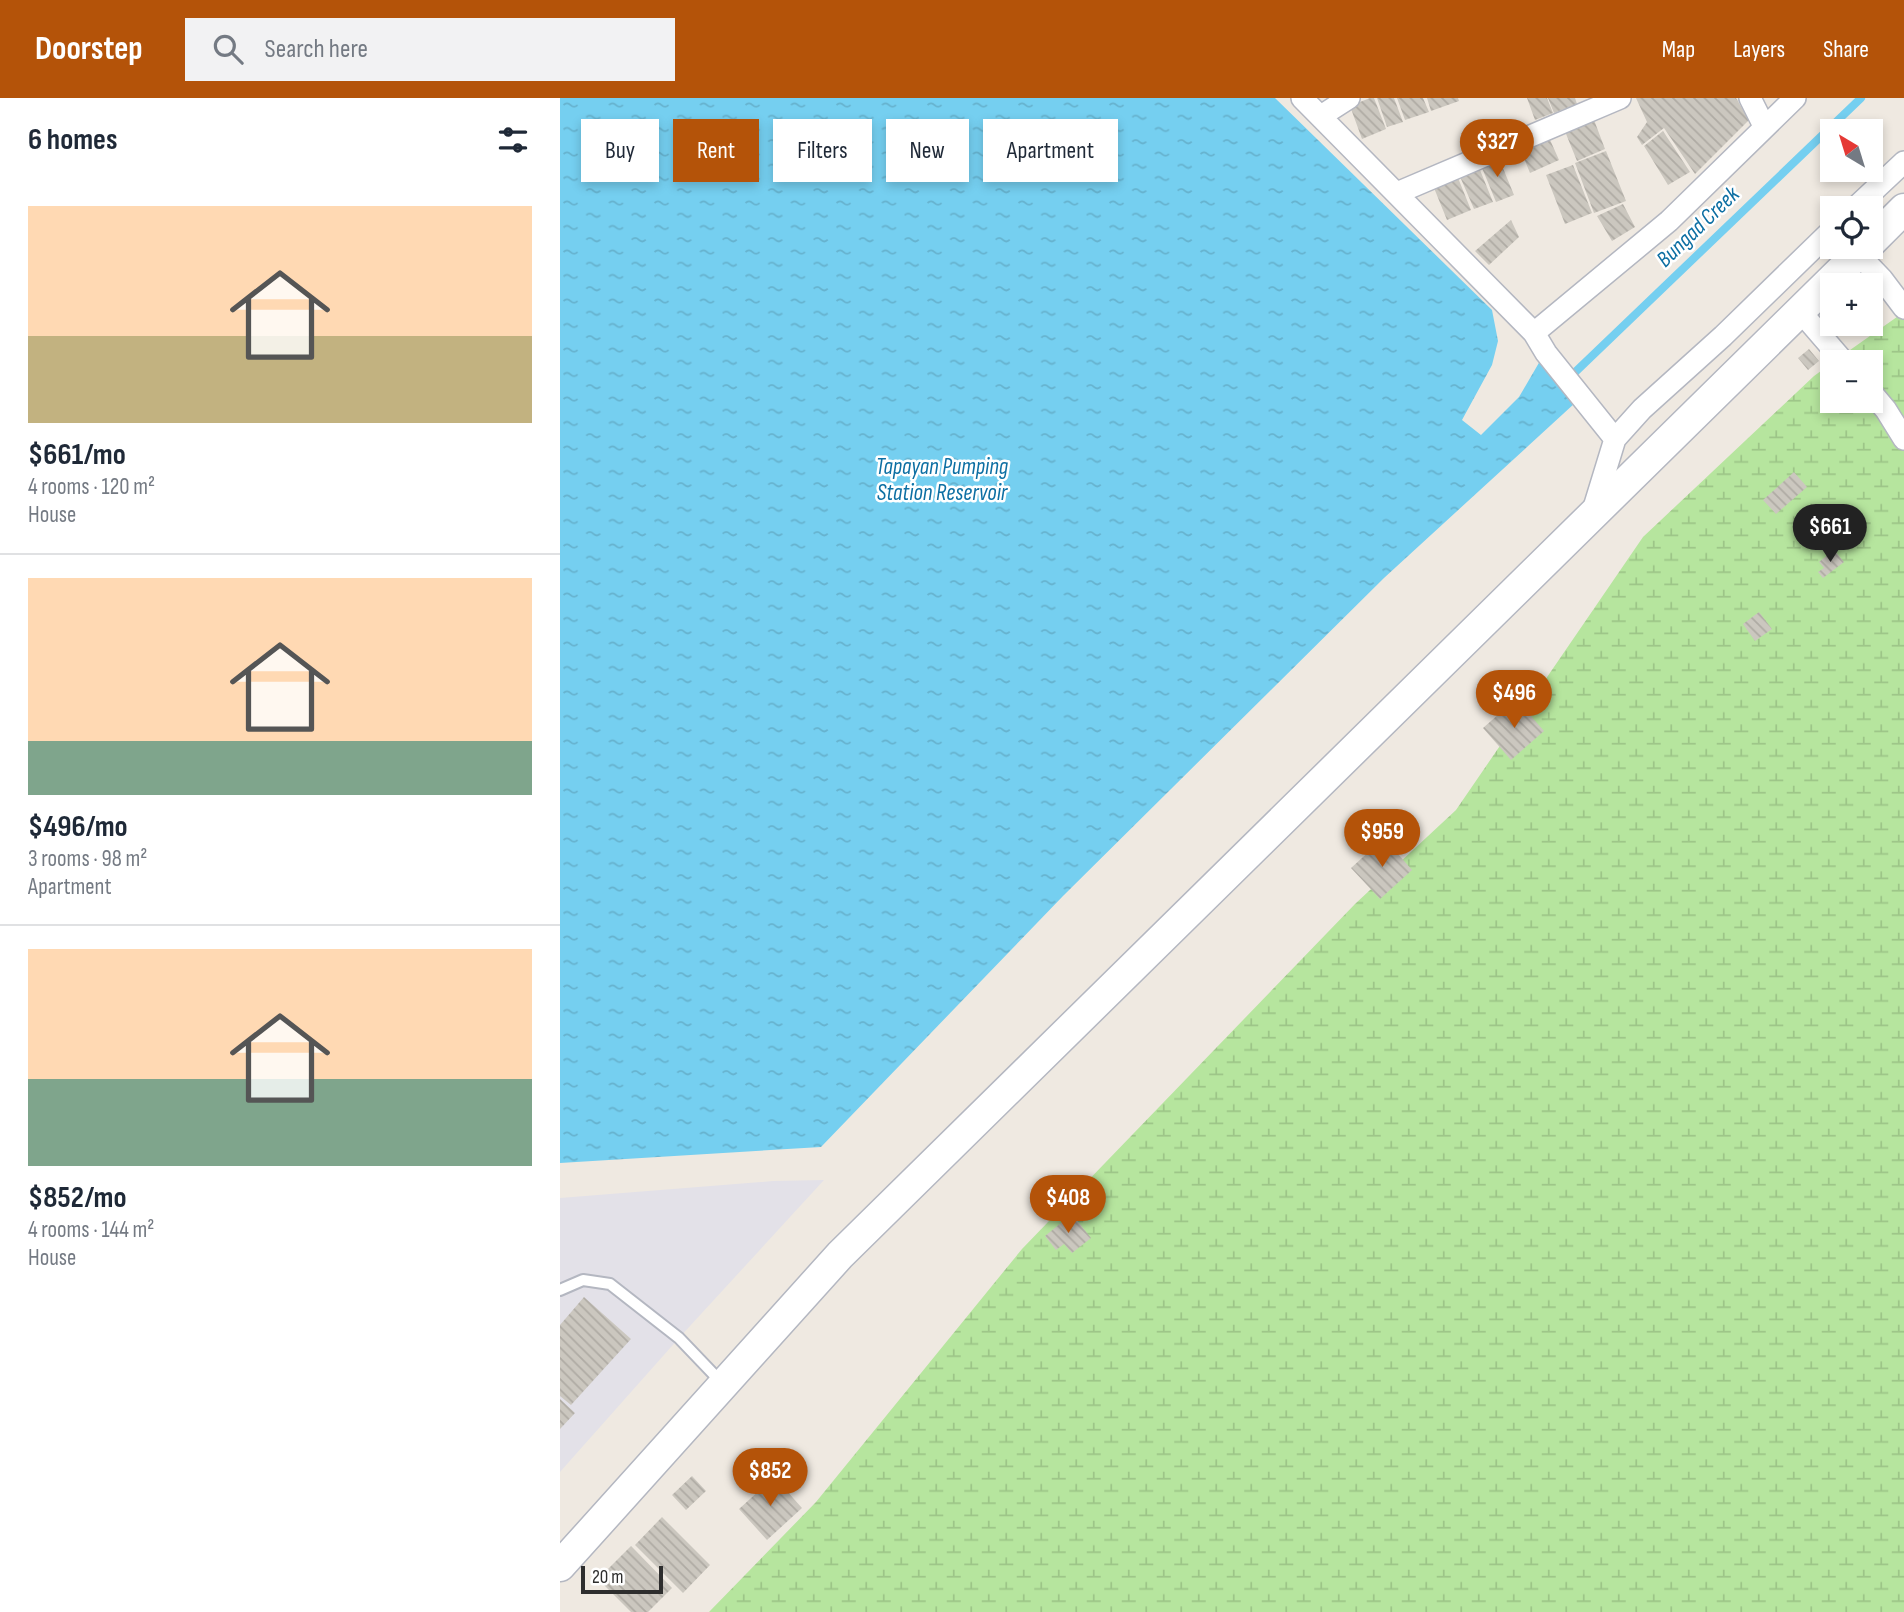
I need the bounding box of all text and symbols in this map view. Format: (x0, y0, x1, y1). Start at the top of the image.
search box (185, 18, 675, 81)
text: Doorstep (35, 29, 143, 69)
icon: search (209, 30, 247, 68)
text: Search here (265, 34, 368, 65)
text: Map (1662, 35, 1695, 64)
text: Layers (1733, 35, 1785, 64)
text: Share (1823, 35, 1869, 64)
chip: Buy (581, 119, 659, 182)
chip: Rent (673, 119, 759, 182)
chip: Filters (773, 119, 872, 182)
chip: New (886, 119, 969, 182)
chip: Apartment (983, 119, 1118, 182)
north arrow (1820, 119, 1883, 182)
map controls (1820, 119, 1883, 413)
pin: $327 (1456, 120, 1538, 179)
icon: filters (494, 121, 532, 159)
text: 6 homes (28, 122, 117, 158)
text: $327 (1476, 128, 1518, 156)
water label: Bungad Creek (1651, 180, 1746, 273)
button: locate (1820, 196, 1883, 259)
icon: home (217, 252, 343, 378)
button: + (1820, 273, 1883, 336)
button: − (1820, 350, 1883, 413)
text: $661/mo (28, 437, 126, 473)
water label: Tapayan Pumping Station Reservoir (876, 453, 1009, 507)
text: 4 rooms · 120 m² (28, 473, 155, 501)
text: House (28, 501, 76, 529)
pin: $661 (1789, 504, 1871, 564)
text: $661 (1809, 513, 1851, 541)
icon: home (217, 624, 343, 750)
pin: $496 (1473, 670, 1555, 730)
text: $496 (1492, 679, 1536, 707)
text: $496/mo (28, 809, 128, 845)
pin: $959 (1341, 810, 1423, 869)
text: $959 (1360, 818, 1404, 846)
text: 3 rooms · 98 m² (28, 845, 147, 873)
text: Apartment (28, 873, 112, 901)
icon: home (217, 995, 343, 1121)
pin: $408 (1027, 1176, 1109, 1235)
text: $852/mo (28, 1180, 126, 1216)
text: $408 (1046, 1184, 1090, 1212)
text: 4 rooms · 144 m² (28, 1216, 154, 1244)
text: House (28, 1244, 76, 1272)
pin: $852 (729, 1448, 811, 1508)
text: $852 (749, 1457, 791, 1485)
scale bar (581, 1563, 663, 1595)
text: 20 m (592, 1566, 624, 1589)

